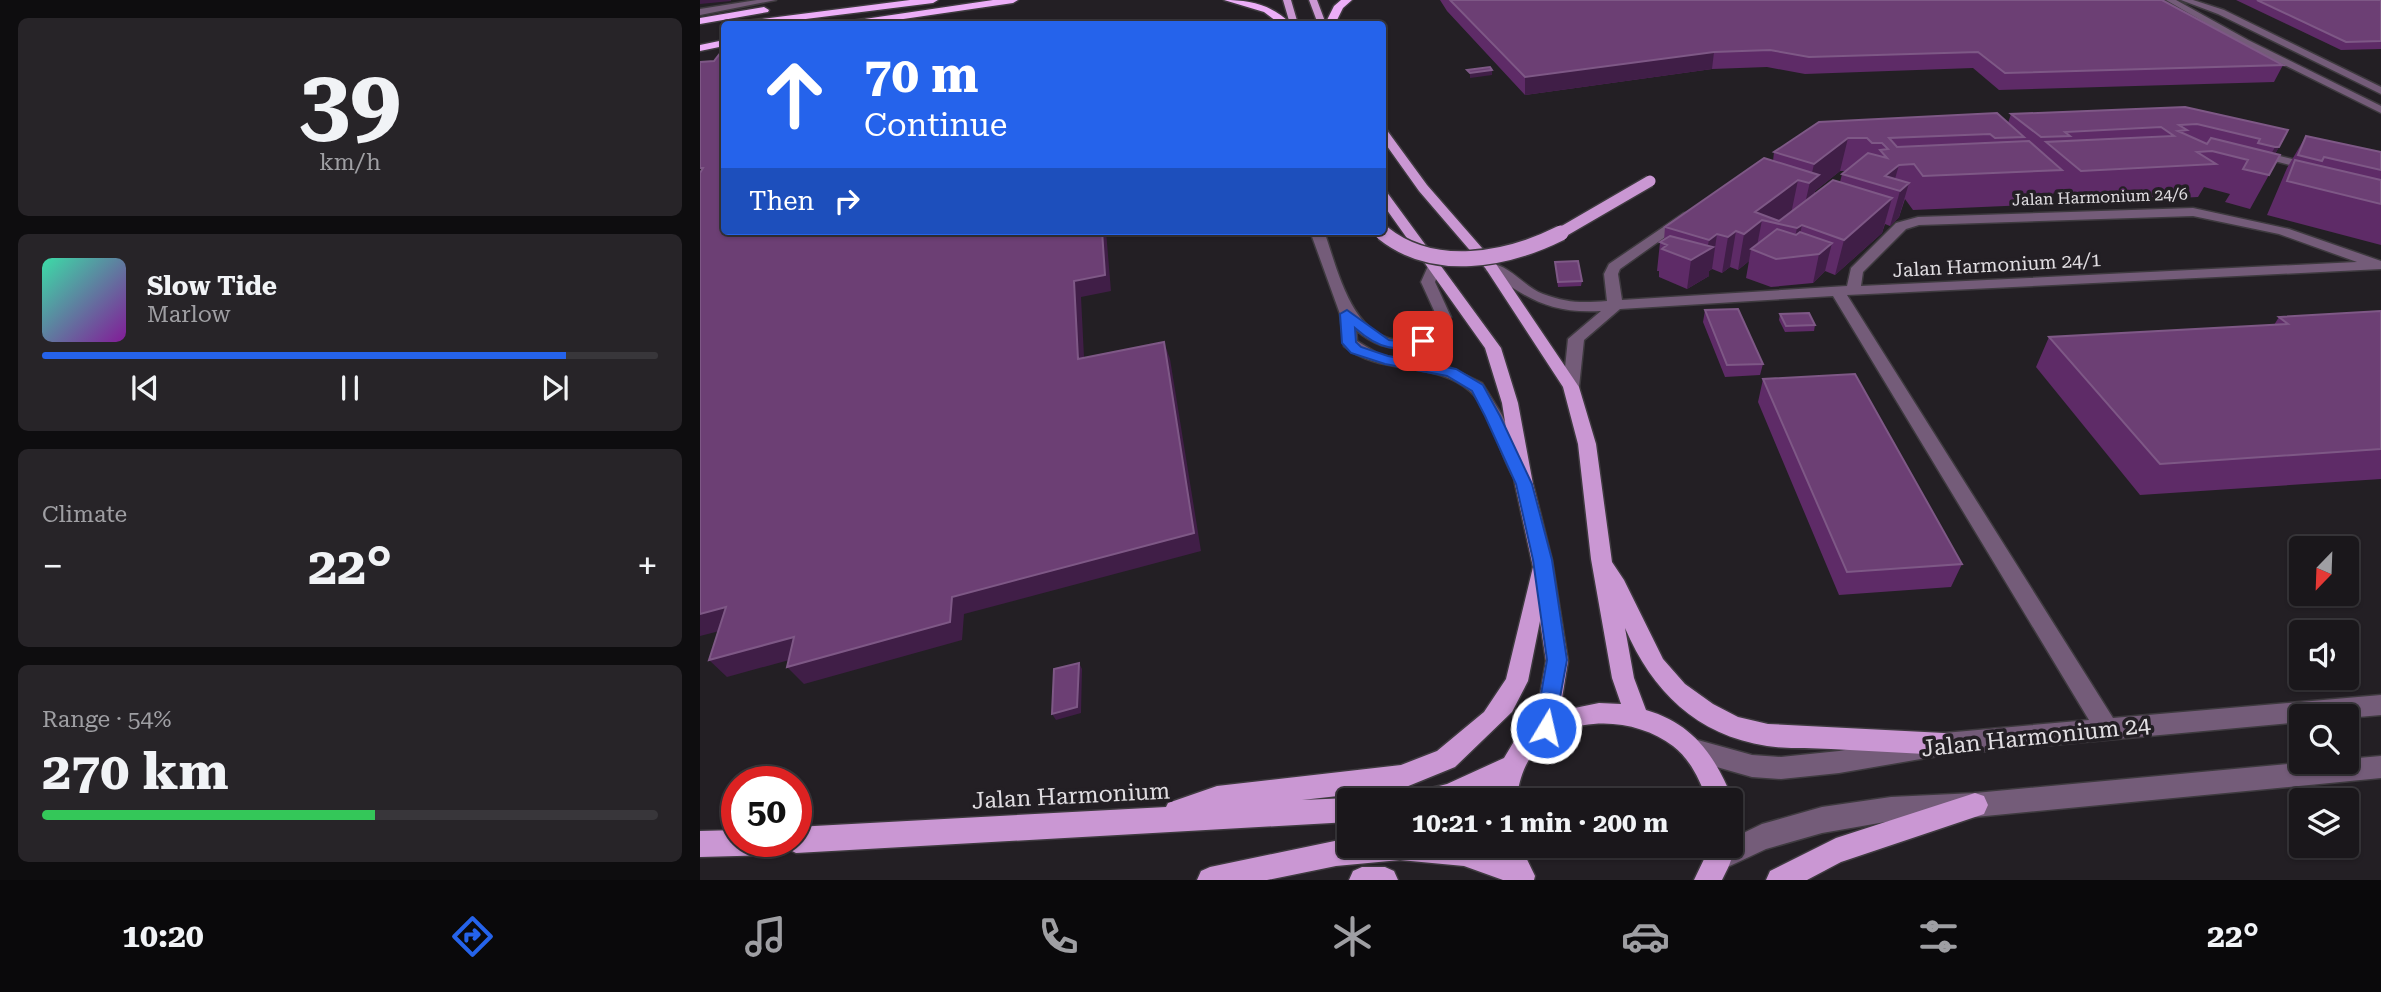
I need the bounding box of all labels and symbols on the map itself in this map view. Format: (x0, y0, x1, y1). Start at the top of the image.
street label: Jalan Harmonium 24/6 (2012, 184, 2188, 210)
street label: Jalan Harmonium 24/1 (1892, 248, 2102, 282)
pin (1393, 311, 1453, 371)
north arrow (2289, 536, 2359, 606)
position arrow (1509, 691, 1583, 765)
street label: Jalan Harmonium 24 (1920, 712, 2152, 762)
speed limit sign: 50 (721, 766, 812, 857)
street label: Jalan Harmonium (971, 777, 1171, 815)

